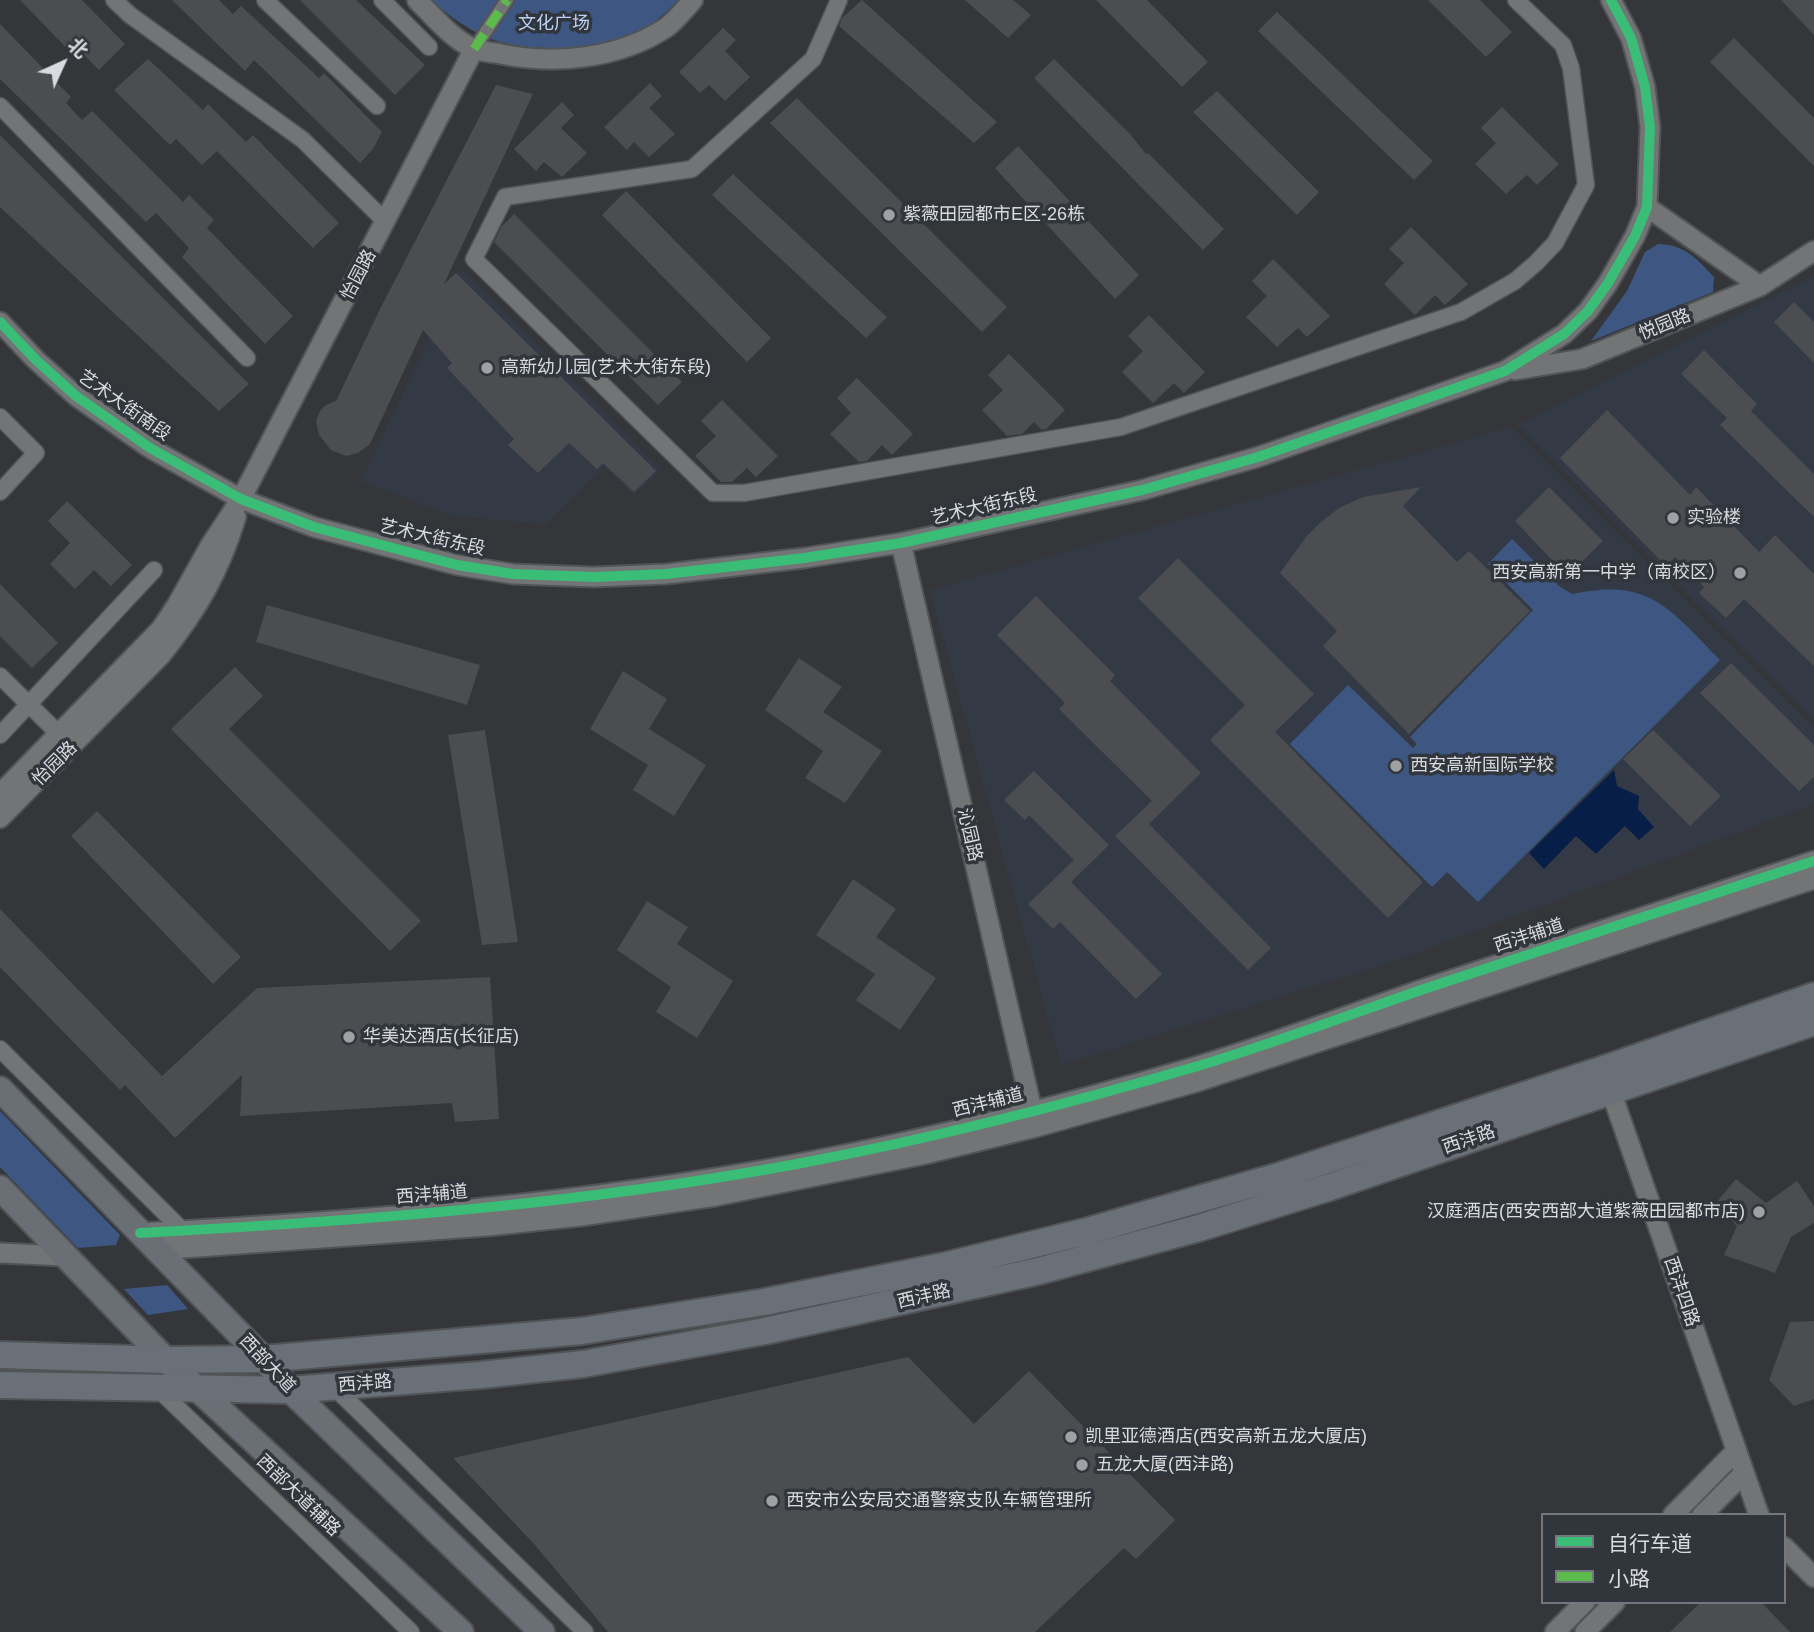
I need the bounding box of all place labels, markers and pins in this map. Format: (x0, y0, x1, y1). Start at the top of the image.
place label: 紫薇田园都市E区-26栋 (903, 204, 1085, 226)
marker: 紫薇田园都市E区-26栋 (881, 207, 897, 223)
place label: 高新幼儿园(艺术大街东段) (501, 357, 711, 379)
marker: 高新幼儿园(艺术大街东段) (479, 360, 495, 376)
place label: 实验楼 (1687, 507, 1741, 529)
marker: 实验楼 (1665, 510, 1681, 526)
place label: 西安高新第一中学（南校区） (1492, 562, 1726, 584)
marker: 西安高新第一中学（南校区） (1732, 565, 1748, 581)
place label: 西安高新国际学校 (1410, 755, 1554, 777)
marker: 西安高新国际学校 (1388, 758, 1404, 774)
place label: 华美达酒店(长征店) (363, 1026, 519, 1048)
marker: 华美达酒店(长征店) (341, 1029, 357, 1045)
place label: 汉庭酒店(西安西部大道紫薇田园都市店) (1427, 1201, 1745, 1223)
marker: 汉庭酒店(西安西部大道紫薇田园都市店) (1751, 1204, 1767, 1220)
place label: 凯里亚德酒店(西安高新五龙大厦店) (1085, 1426, 1367, 1448)
marker: 凯里亚德酒店(西安高新五龙大厦店) (1063, 1429, 1079, 1445)
place label: 五龙大厦(西沣路) (1096, 1454, 1234, 1476)
marker: 五龙大厦(西沣路) (1074, 1457, 1090, 1473)
place label: 西安市公安局交通警察支队车辆管理所 (786, 1490, 1092, 1512)
marker: 西安市公安局交通警察支队车辆管理所 (764, 1493, 780, 1509)

